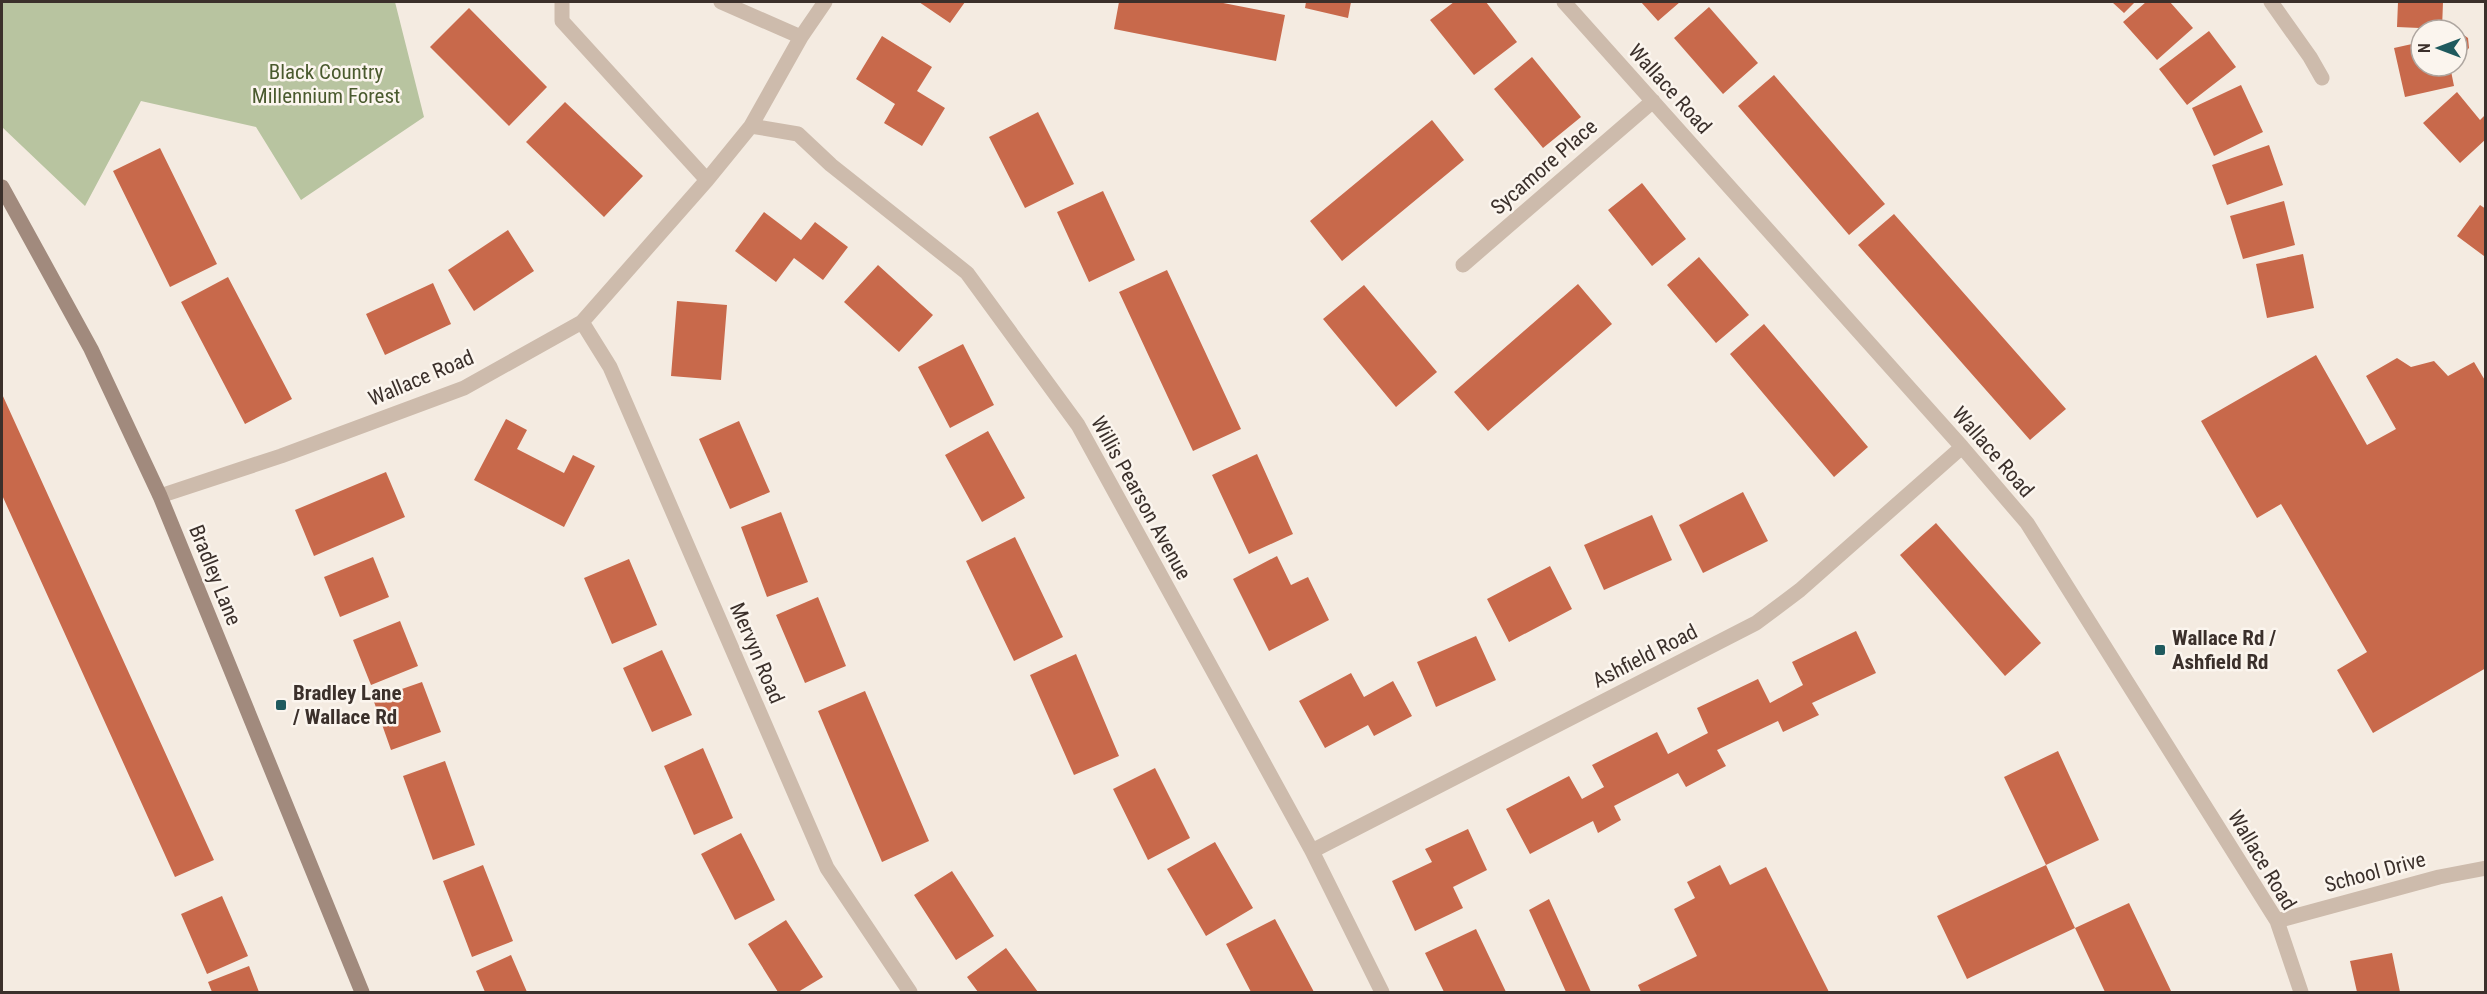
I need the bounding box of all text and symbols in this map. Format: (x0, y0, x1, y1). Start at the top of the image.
north arrow (2409, 18, 2469, 78)
street label: Wallace Road (1624, 39, 1716, 139)
text: N (2415, 43, 2434, 53)
park label: Black Country Millennium Forest (252, 60, 400, 108)
street label: Sycamore Place (1486, 114, 1602, 220)
street label: Wallace Road (365, 345, 477, 411)
street label: Wallace Road (1947, 402, 2039, 502)
street label: Willis Pearson Avenue (1086, 412, 1196, 584)
street label: Bradley Lane (184, 521, 246, 629)
street label: Mervyn Road (725, 599, 789, 707)
street label: Ashfield Road (1589, 619, 1701, 693)
place label: Wallace Rd / Ashfield Rd (2172, 626, 2276, 674)
marker: Wallace Rd / Ashfield Rd (2153, 643, 2167, 657)
place label: Bradley Lane / Wallace Rd (292, 681, 401, 729)
marker: Bradley Lane / Wallace Rd (274, 698, 288, 712)
street label: Wallace Road (2223, 806, 2301, 914)
street label: School Drive (2322, 847, 2428, 897)

